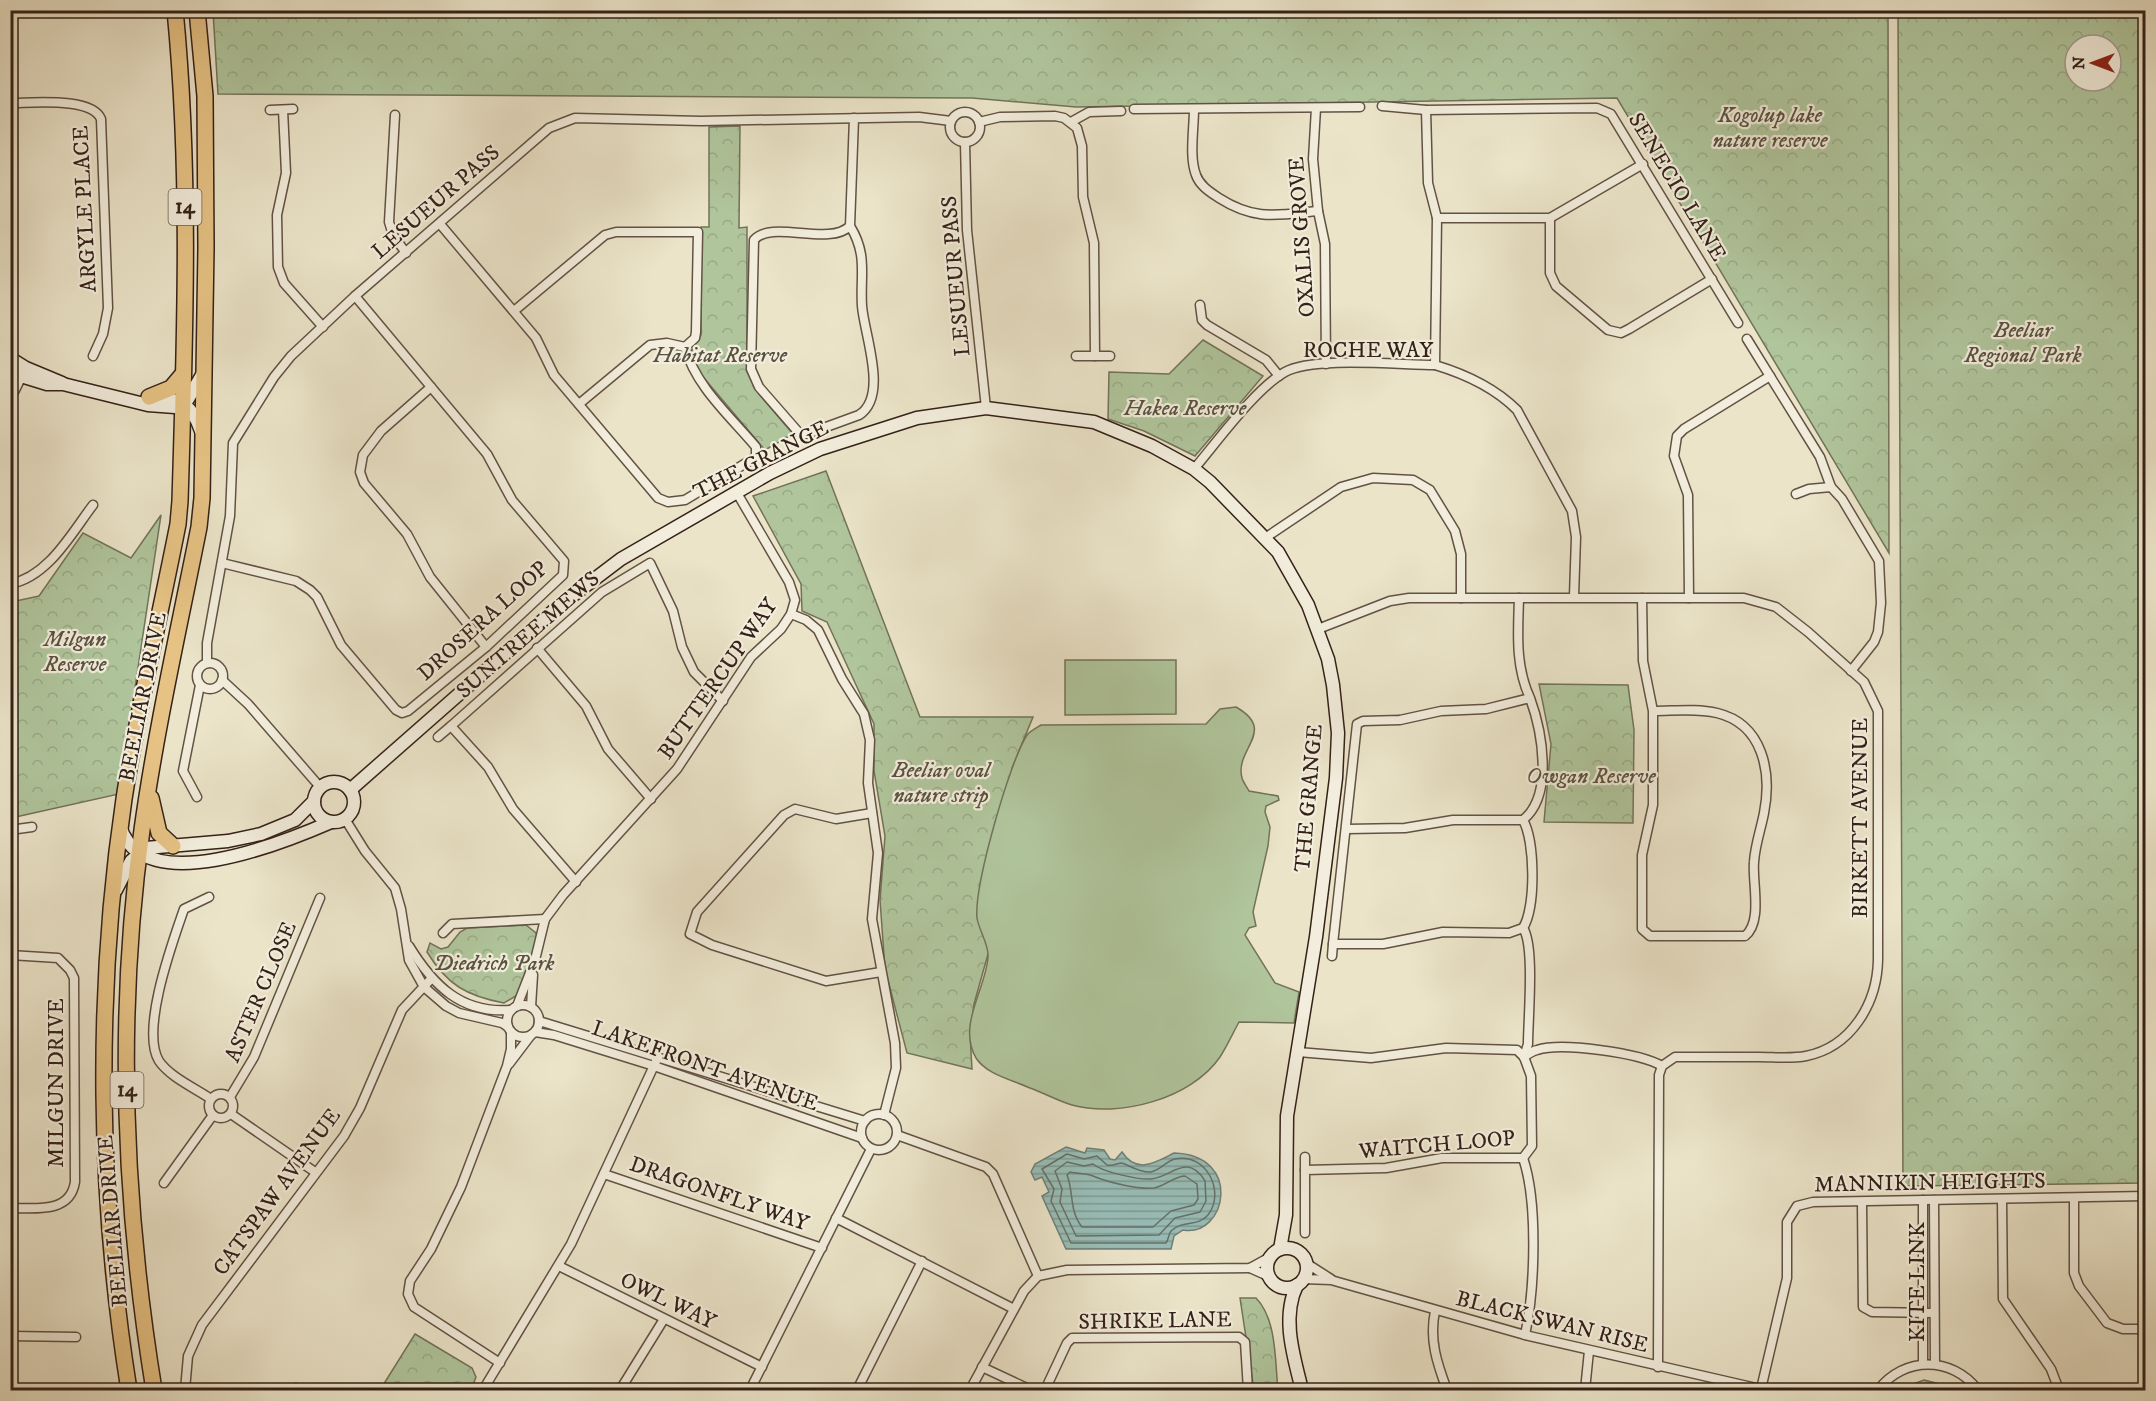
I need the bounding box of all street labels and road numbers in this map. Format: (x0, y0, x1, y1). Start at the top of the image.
street label: SENECIO LANE (1622, 108, 1732, 266)
street label: ARGYLE PLACE (67, 125, 103, 293)
street label: LESUEUR PASS (366, 139, 506, 265)
street label: OXALIS GROVE (1283, 156, 1321, 318)
road number: 14 (168, 189, 201, 225)
street label: LESUEUR PASS (936, 195, 976, 357)
street label: ROCHE WAY (1303, 337, 1434, 364)
street label: THE GRANGE (689, 414, 833, 506)
street label: DROSERA LOOP (412, 555, 554, 687)
street label: SUNTREE MEWS (451, 565, 605, 705)
street label: BUTTERCUP WAY (652, 592, 784, 765)
street label: BEELIAR DRIVE (113, 610, 173, 784)
street label: BIRKETT AVENUE (1847, 718, 1874, 918)
street label: THE GRANGE (1289, 723, 1329, 873)
street label: ASTER CLOSE (219, 918, 303, 1066)
street label: MILGUN DRIVE (43, 998, 70, 1168)
street label: LAKEFRONT AVENUE (588, 1015, 822, 1117)
road number: 14 (110, 1072, 144, 1108)
street label: CATSPAW AVENUE (207, 1103, 347, 1281)
street label: WAITCH LOOP (1357, 1125, 1516, 1165)
street label: BEELIAR DRIVE (92, 1134, 134, 1308)
street label: DRAGONFLY WAY (626, 1151, 813, 1238)
street label: MANNIKIN HEIGHTS (1814, 1167, 2046, 1199)
street label: KITE LINK (1904, 1222, 1931, 1342)
street label: OWL WAY (616, 1266, 721, 1336)
street label: BLACK SWAN RISE (1453, 1285, 1651, 1359)
street label: SHRIKE LANE (1078, 1306, 1232, 1336)

